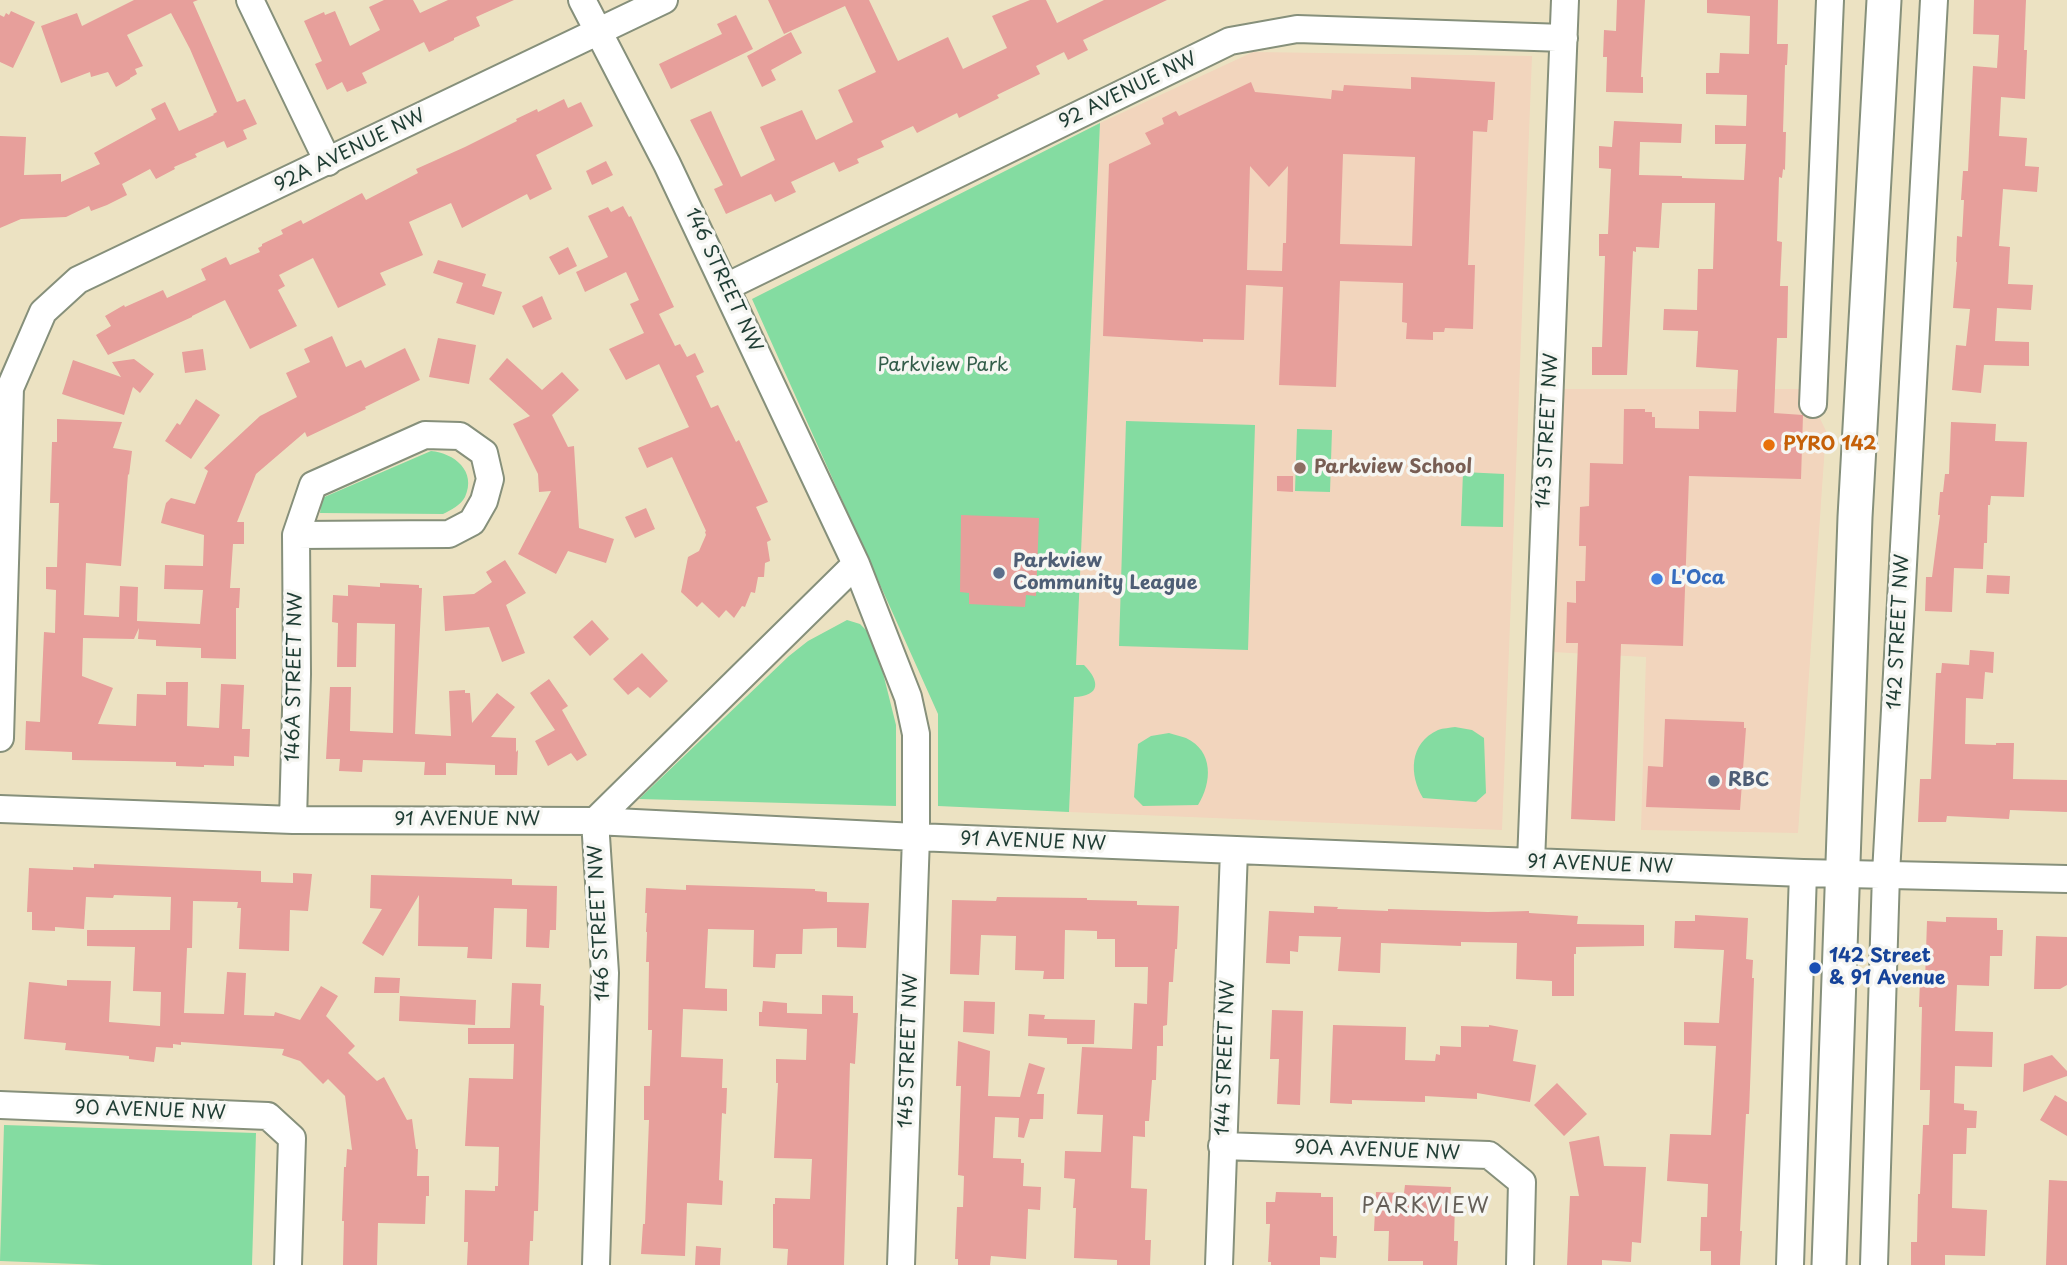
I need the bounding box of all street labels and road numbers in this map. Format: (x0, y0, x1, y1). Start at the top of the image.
street label: 92 AVENUE NW (1056, 48, 1200, 134)
street label: 92A AVENUE NW (271, 105, 429, 197)
street label: 146 STREET NW (680, 204, 766, 356)
street label: 143 STREET NW (1533, 353, 1563, 509)
street label: 142 STREET NW (1884, 554, 1914, 710)
street label: 146A STREET NW (282, 592, 308, 762)
street label: 91 AVENUE NW (394, 809, 540, 831)
street label: 91 AVENUE NW (960, 828, 1106, 856)
street label: 146 STREET NW (585, 844, 615, 1002)
street label: 91 AVENUE NW (1527, 851, 1673, 879)
street label: 145 STREET NW (895, 973, 923, 1129)
street label: 144 STREET NW (1212, 980, 1240, 1136)
street label: 90 AVENUE NW (74, 1097, 226, 1125)
street label: 90A AVENUE NW (1294, 1137, 1460, 1165)

